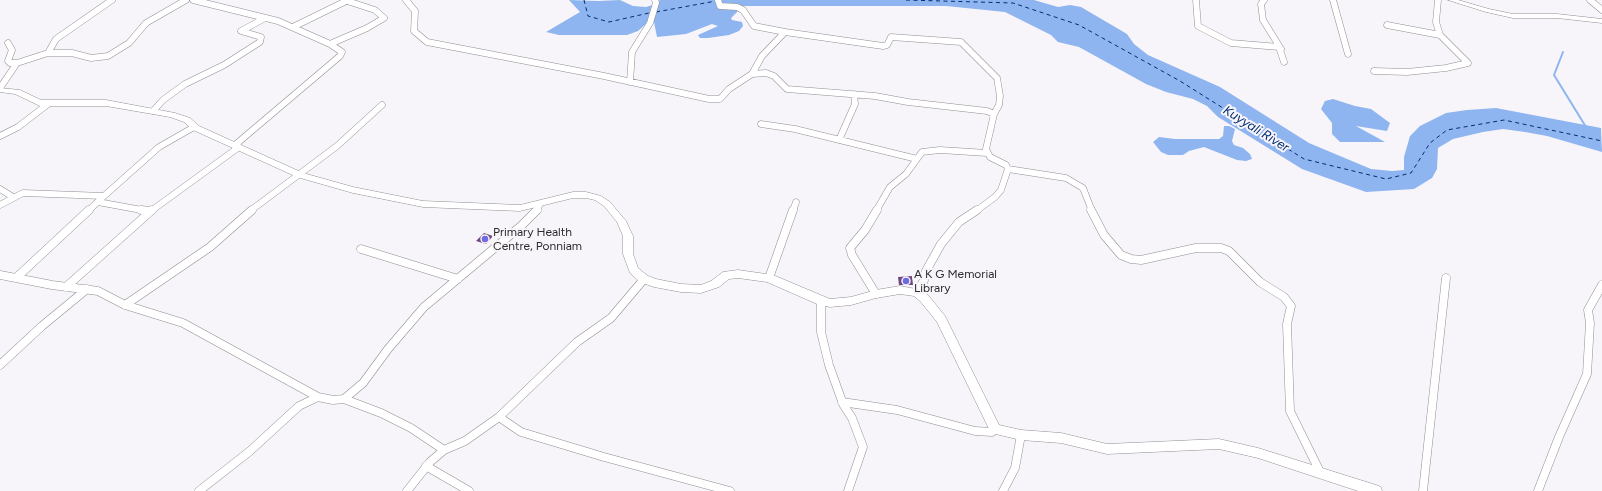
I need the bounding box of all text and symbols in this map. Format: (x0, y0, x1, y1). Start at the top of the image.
water label: Kuyyali River (1220, 103, 1292, 155)
place label: Primary Health Centre, Ponniam (493, 225, 582, 253)
marker: Primary Health Centre, Ponniam (480, 234, 490, 244)
place label: A K G Memorial Library (914, 267, 997, 295)
marker: A K G Memorial Library (901, 276, 911, 286)

